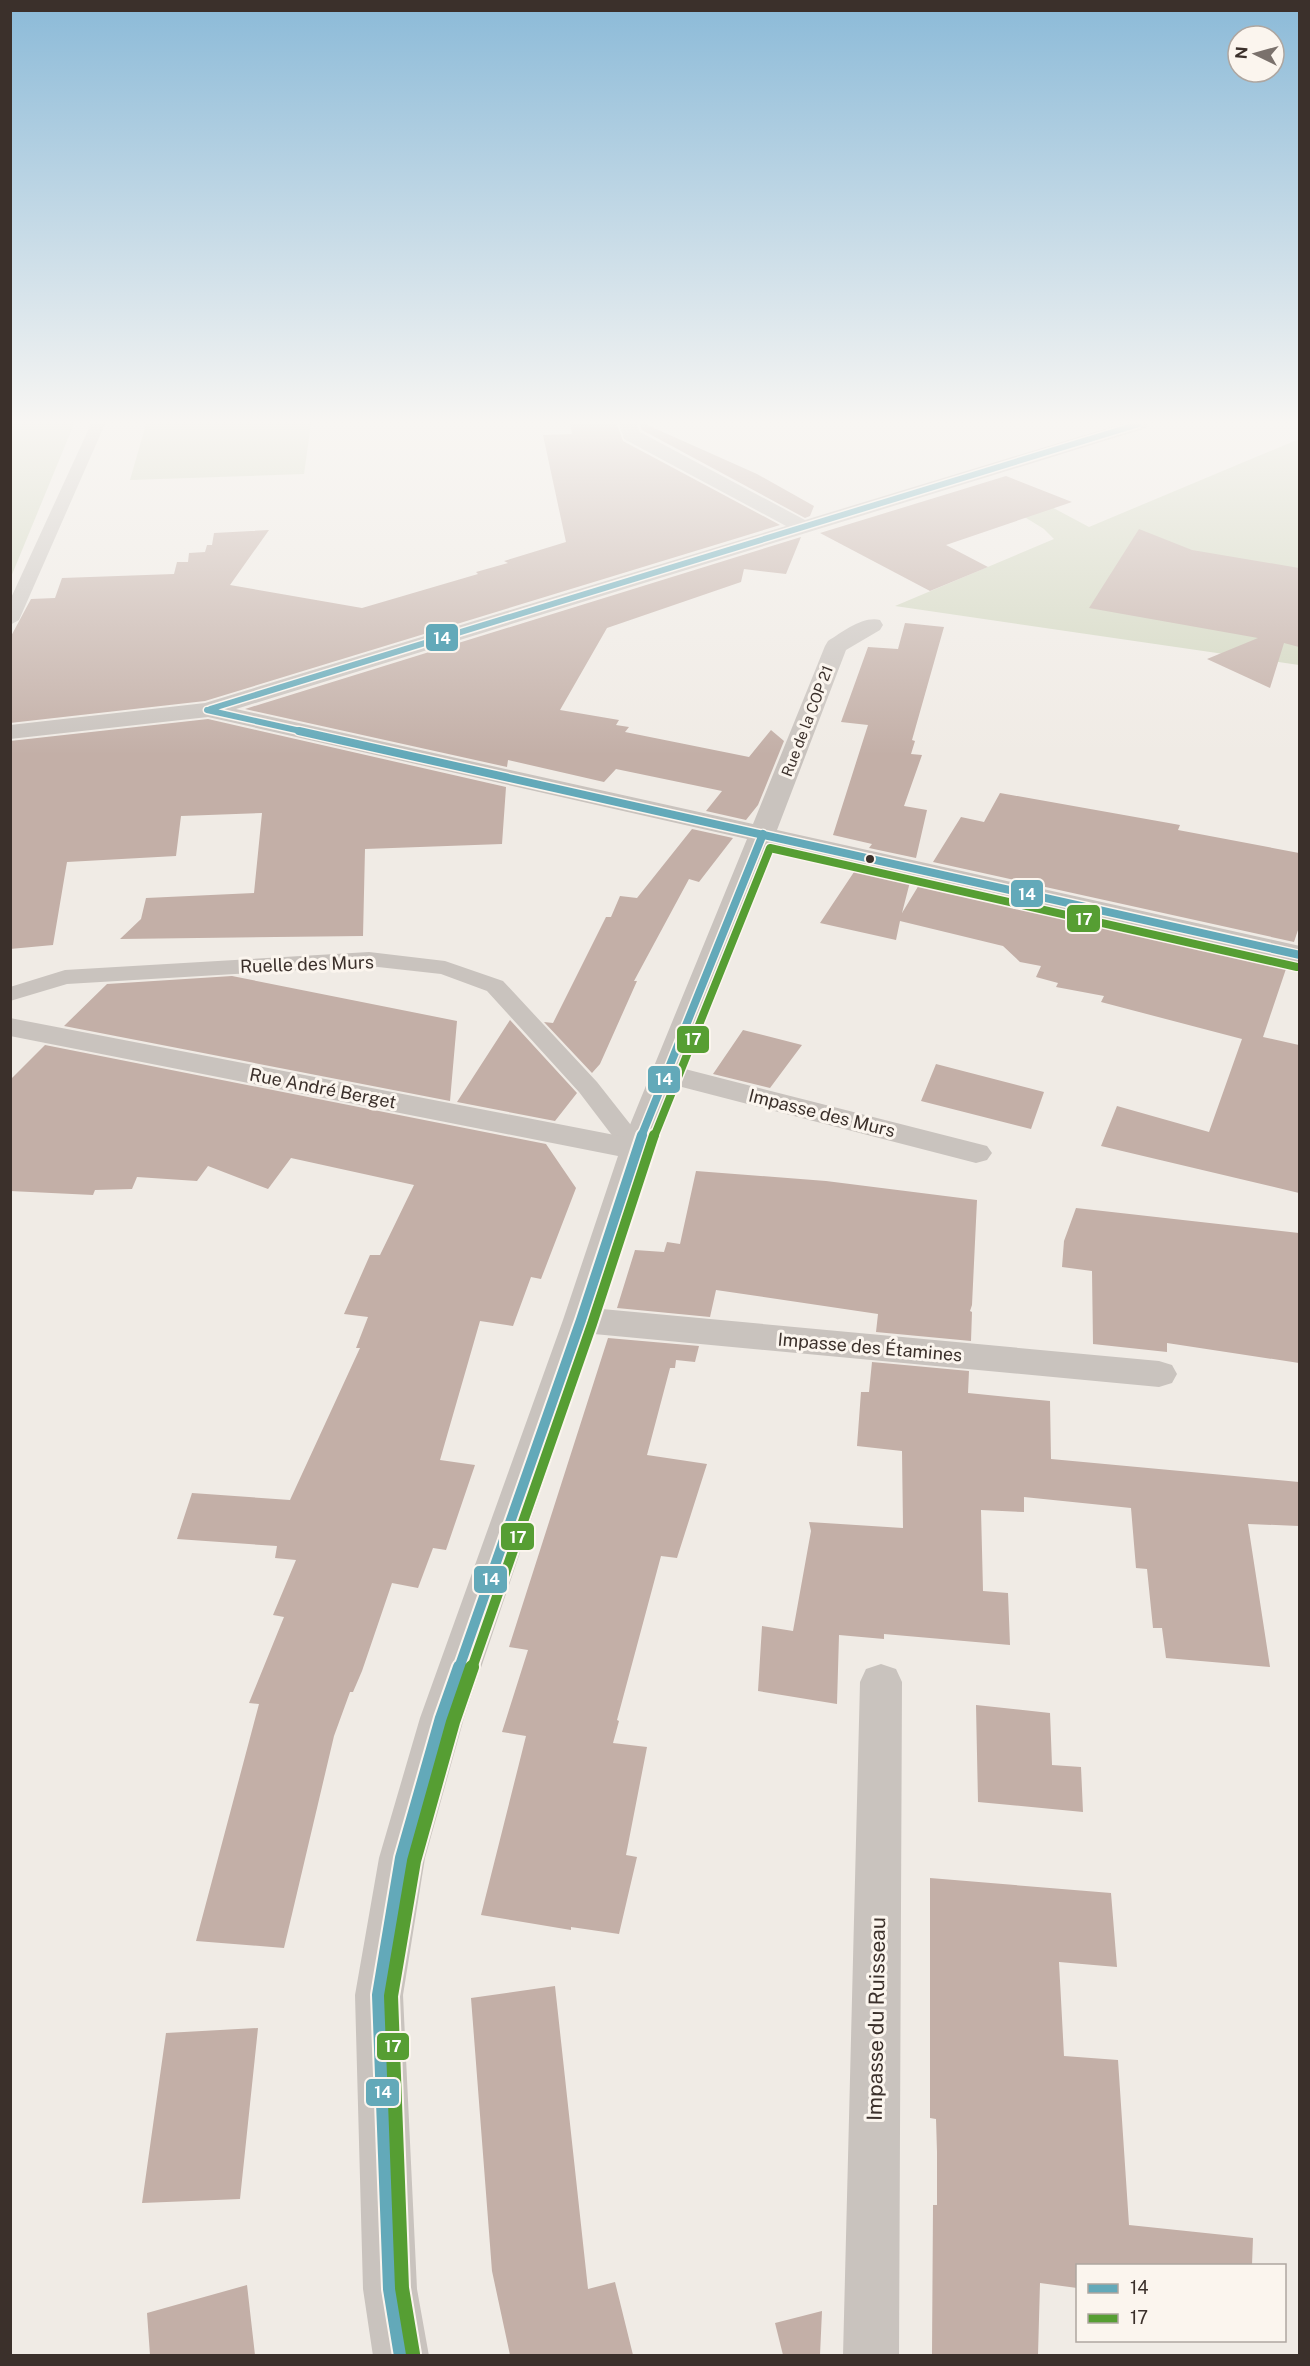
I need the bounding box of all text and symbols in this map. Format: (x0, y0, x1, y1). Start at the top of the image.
north arrow (1226, 24, 1286, 84)
text: N (1232, 46, 1252, 60)
line badge: 14 (425, 623, 459, 652)
text: 14 (433, 629, 451, 648)
street label: Rue de la COP 21 (778, 663, 836, 779)
unlabelled marker (864, 853, 876, 865)
line badge: 14 (1010, 879, 1044, 908)
text: 14 (1018, 885, 1036, 904)
line badge: 17 (1066, 904, 1101, 933)
text: 17 (1076, 910, 1092, 929)
street label: Ruelle des Murs (240, 951, 374, 977)
line badge: 17 (676, 1025, 710, 1054)
text: 17 (685, 1030, 701, 1049)
street label: Rue André Berget (248, 1063, 398, 1113)
line badge: 14 (647, 1065, 681, 1094)
text: 14 (655, 1070, 673, 1089)
street label: Impasse des Murs (746, 1085, 898, 1141)
street label: Impasse des Étamines (777, 1327, 963, 1366)
line badge: 17 (500, 1522, 535, 1551)
text: 17 (510, 1528, 526, 1547)
line badge: 14 (473, 1565, 508, 1594)
text: 14 (482, 1570, 500, 1589)
street label: Impasse du Ruisseau (862, 1917, 890, 2121)
line badge: 17 (376, 2032, 410, 2061)
text: 17 (385, 2037, 401, 2056)
line badge: 14 (365, 2078, 400, 2107)
text: 14 (374, 2083, 392, 2102)
legend (1076, 2264, 1286, 2342)
text: 14 (1130, 2277, 1149, 2298)
text: 17 (1130, 2307, 1148, 2328)

